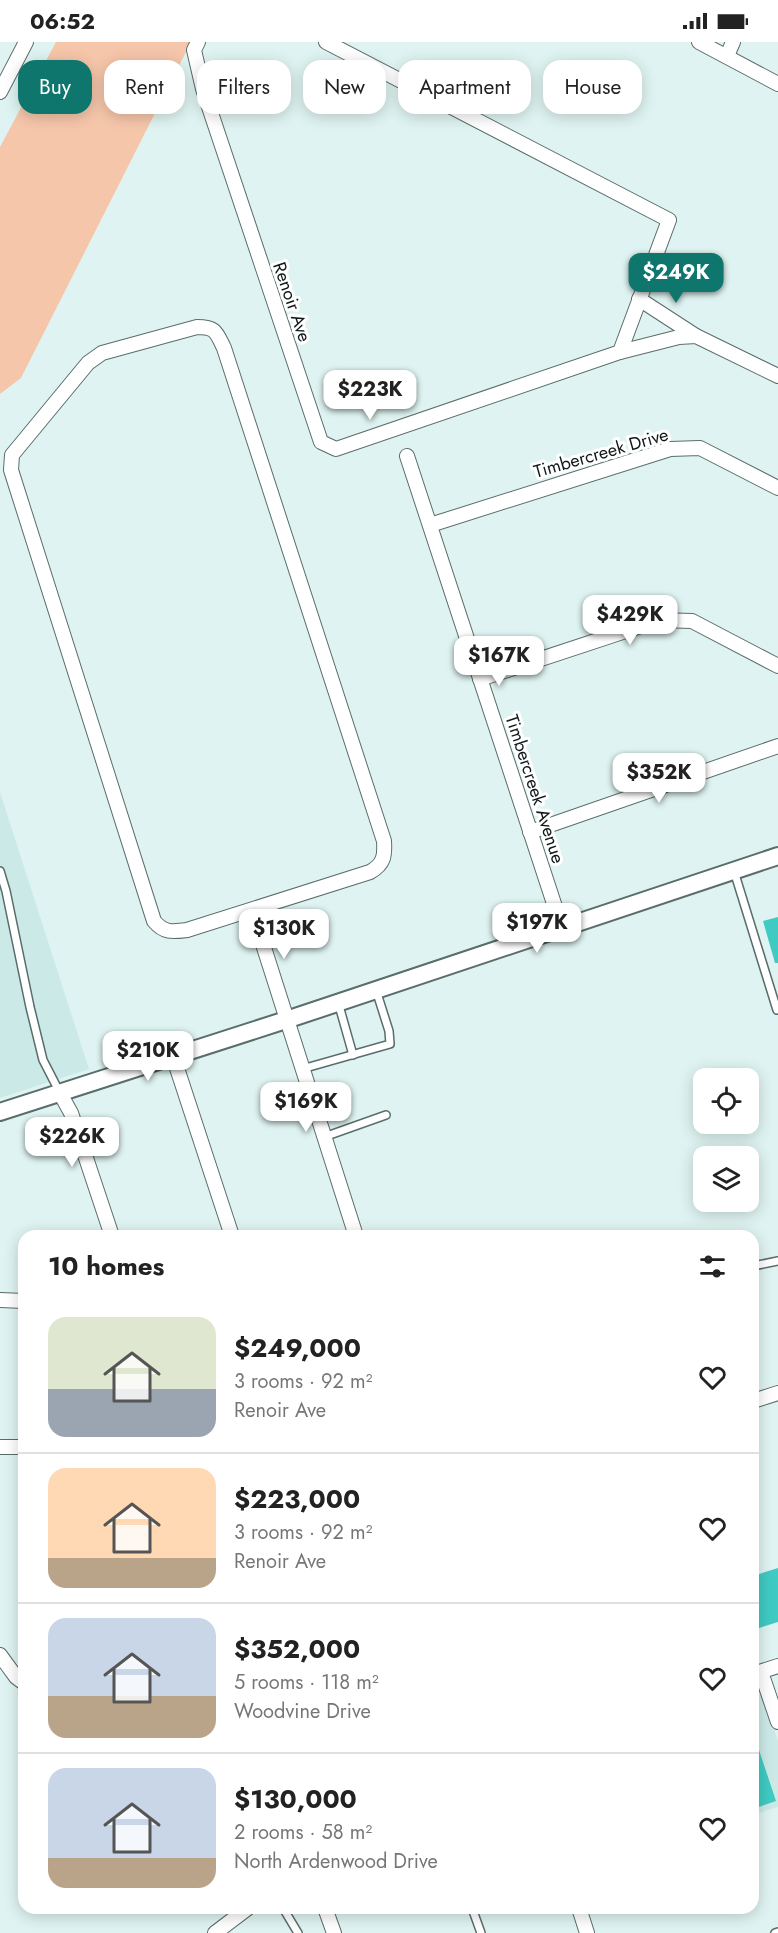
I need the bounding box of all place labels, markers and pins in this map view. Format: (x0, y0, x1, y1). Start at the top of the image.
pin: $249K (634, 253, 718, 304)
pin: $223K (328, 370, 412, 421)
pin: $429K (588, 595, 672, 646)
pin: $167K (457, 636, 541, 687)
pin: $352K (617, 753, 701, 804)
pin: $197K (495, 903, 579, 954)
pin: $130K (242, 909, 326, 960)
pin: $210K (106, 1031, 190, 1082)
pin: $169K (264, 1082, 348, 1133)
pin: $226K (30, 1117, 114, 1168)

